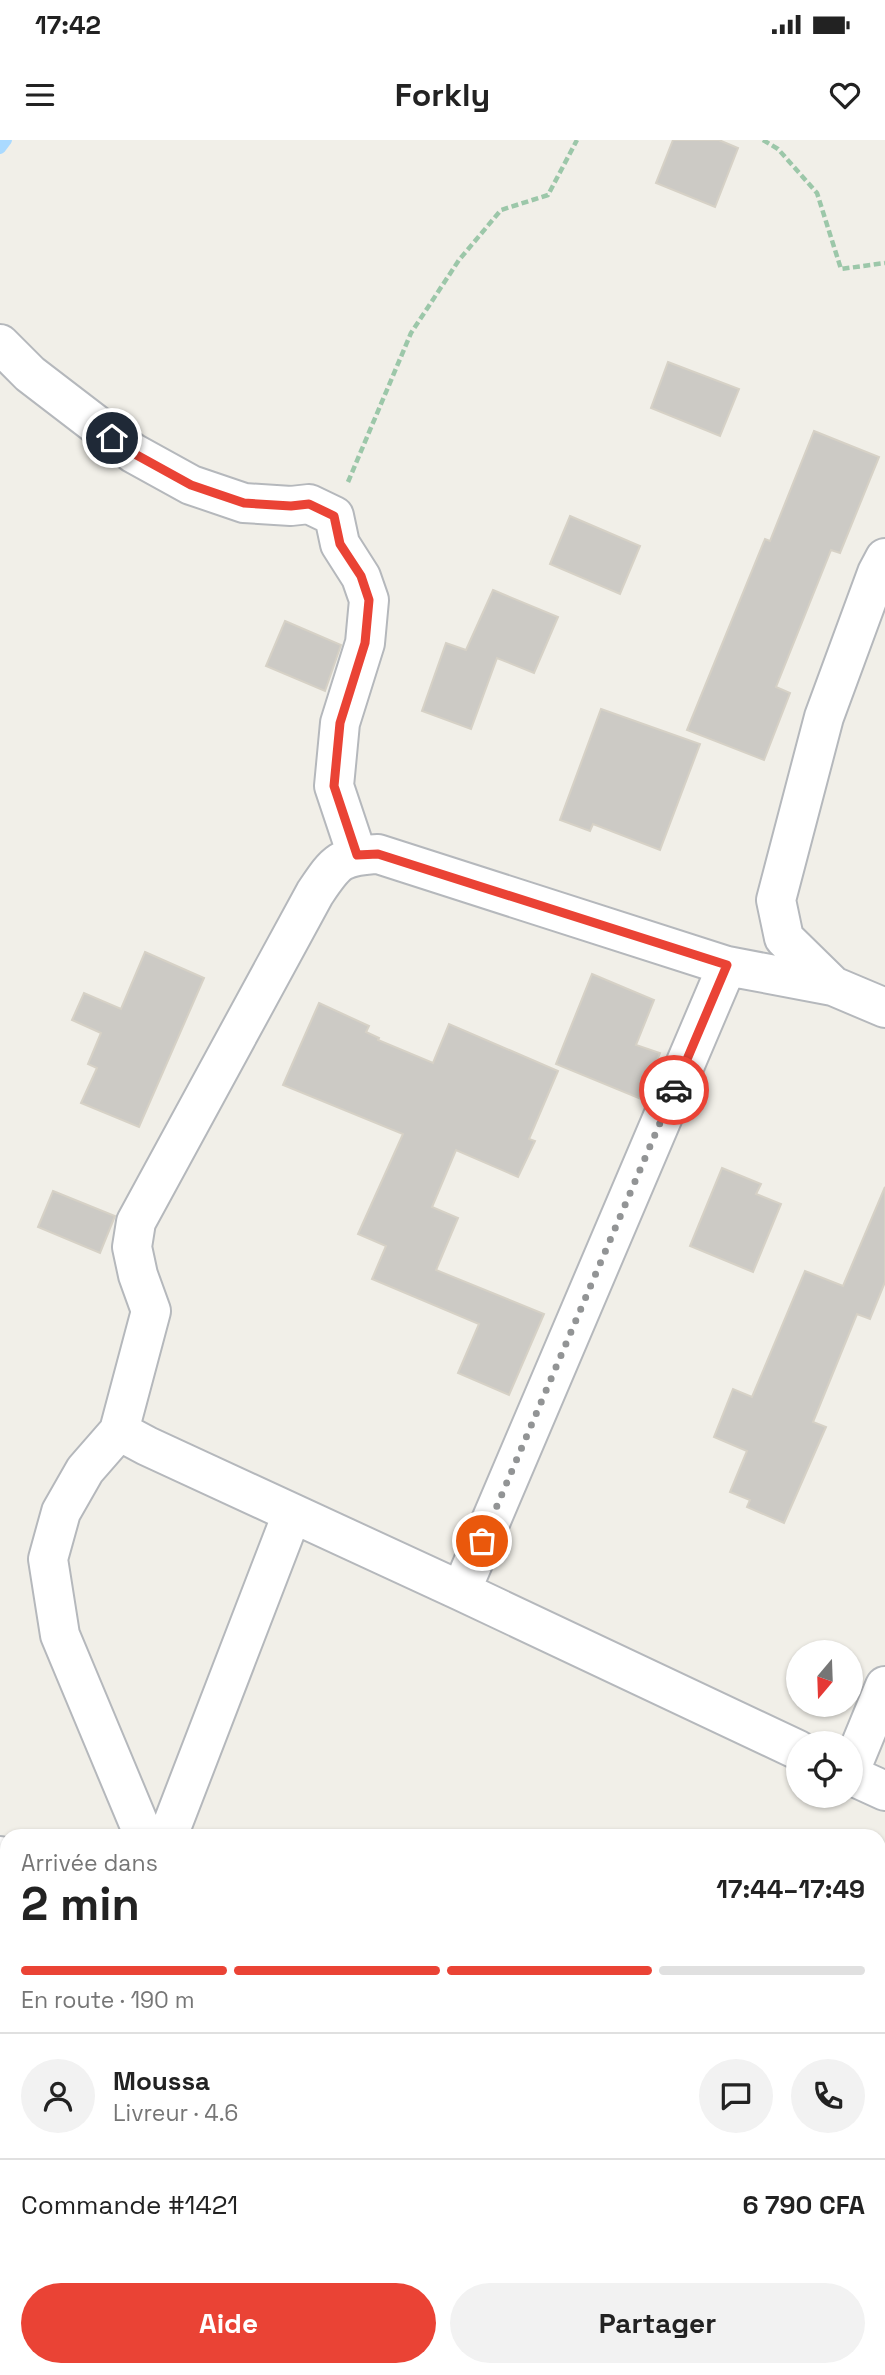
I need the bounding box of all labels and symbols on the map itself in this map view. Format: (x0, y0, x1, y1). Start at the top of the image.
pin (82, 408, 142, 468)
courier (639, 1055, 709, 1125)
pin (452, 1511, 512, 1571)
north arrow (786, 1640, 863, 1717)

